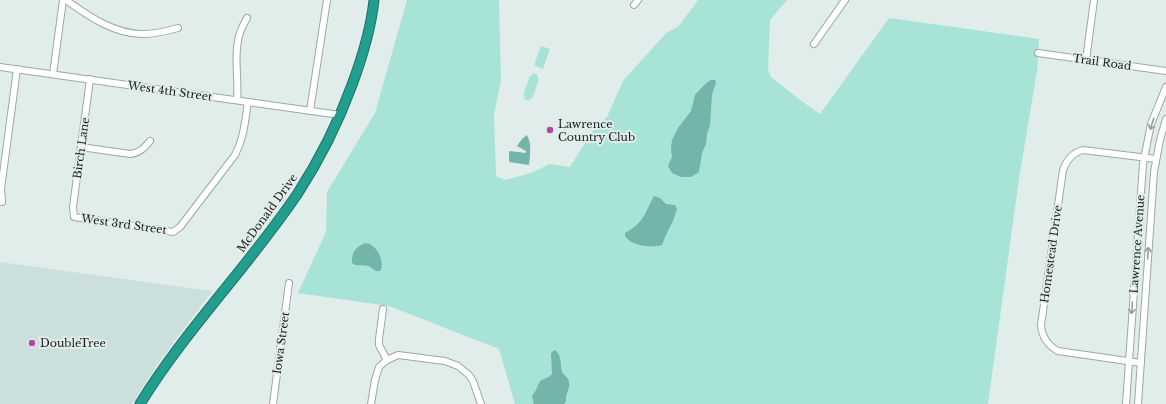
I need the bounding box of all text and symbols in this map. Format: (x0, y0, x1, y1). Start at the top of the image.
street label: Trail Road (1072, 51, 1133, 73)
street label: West 4th Street (126, 78, 214, 104)
street label: Birch Lane (70, 116, 92, 180)
place label: Lawrence Country Club (558, 117, 635, 144)
one-way arrow (1148, 117, 1155, 130)
marker: Lawrence Country Club (545, 125, 555, 135)
street label: McDonald Drive (234, 171, 300, 255)
street label: Lawrence Avenue (1127, 194, 1147, 294)
street label: Homestead Drive (1037, 204, 1065, 304)
street label: West 3rd Street (79, 211, 169, 237)
one-way arrow (1145, 247, 1152, 260)
one-way arrow (1129, 301, 1136, 314)
street label: Iowa Street (270, 310, 292, 375)
place label: DoubleTree (40, 336, 106, 350)
marker: DoubleTree (27, 338, 37, 348)

